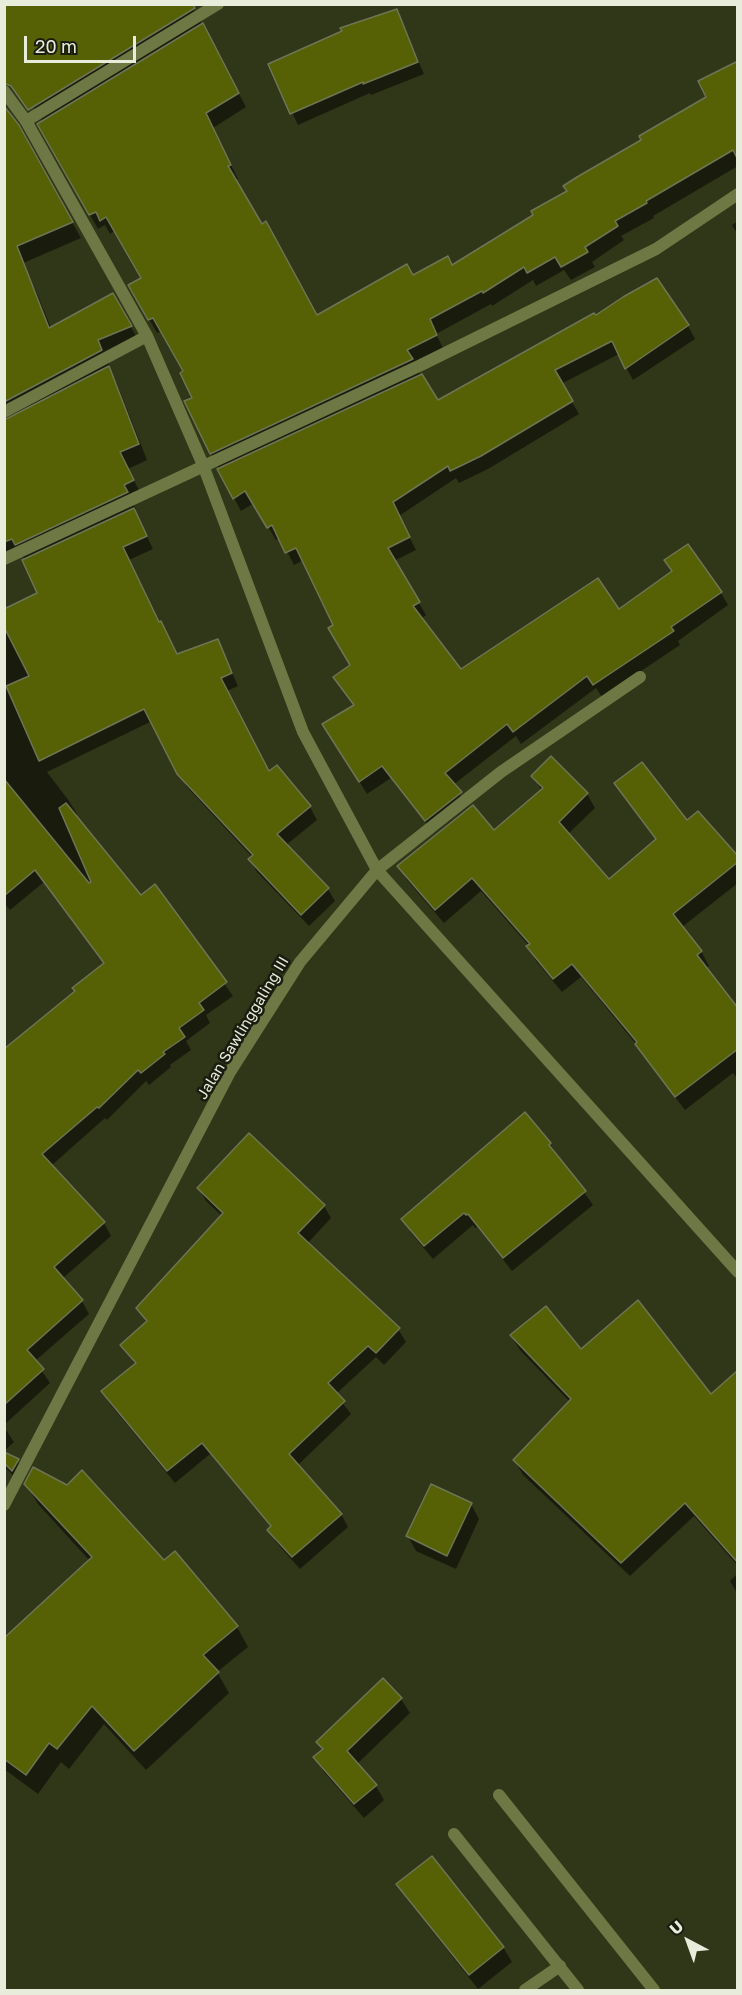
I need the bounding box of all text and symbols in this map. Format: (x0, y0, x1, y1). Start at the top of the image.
scale bar (27, 24, 140, 62)
text: 20 m (35, 35, 77, 57)
street label: Jalan Sawlinggaling III (193, 953, 293, 1103)
north arrow (658, 1911, 718, 1971)
text: U (665, 1916, 687, 1939)

